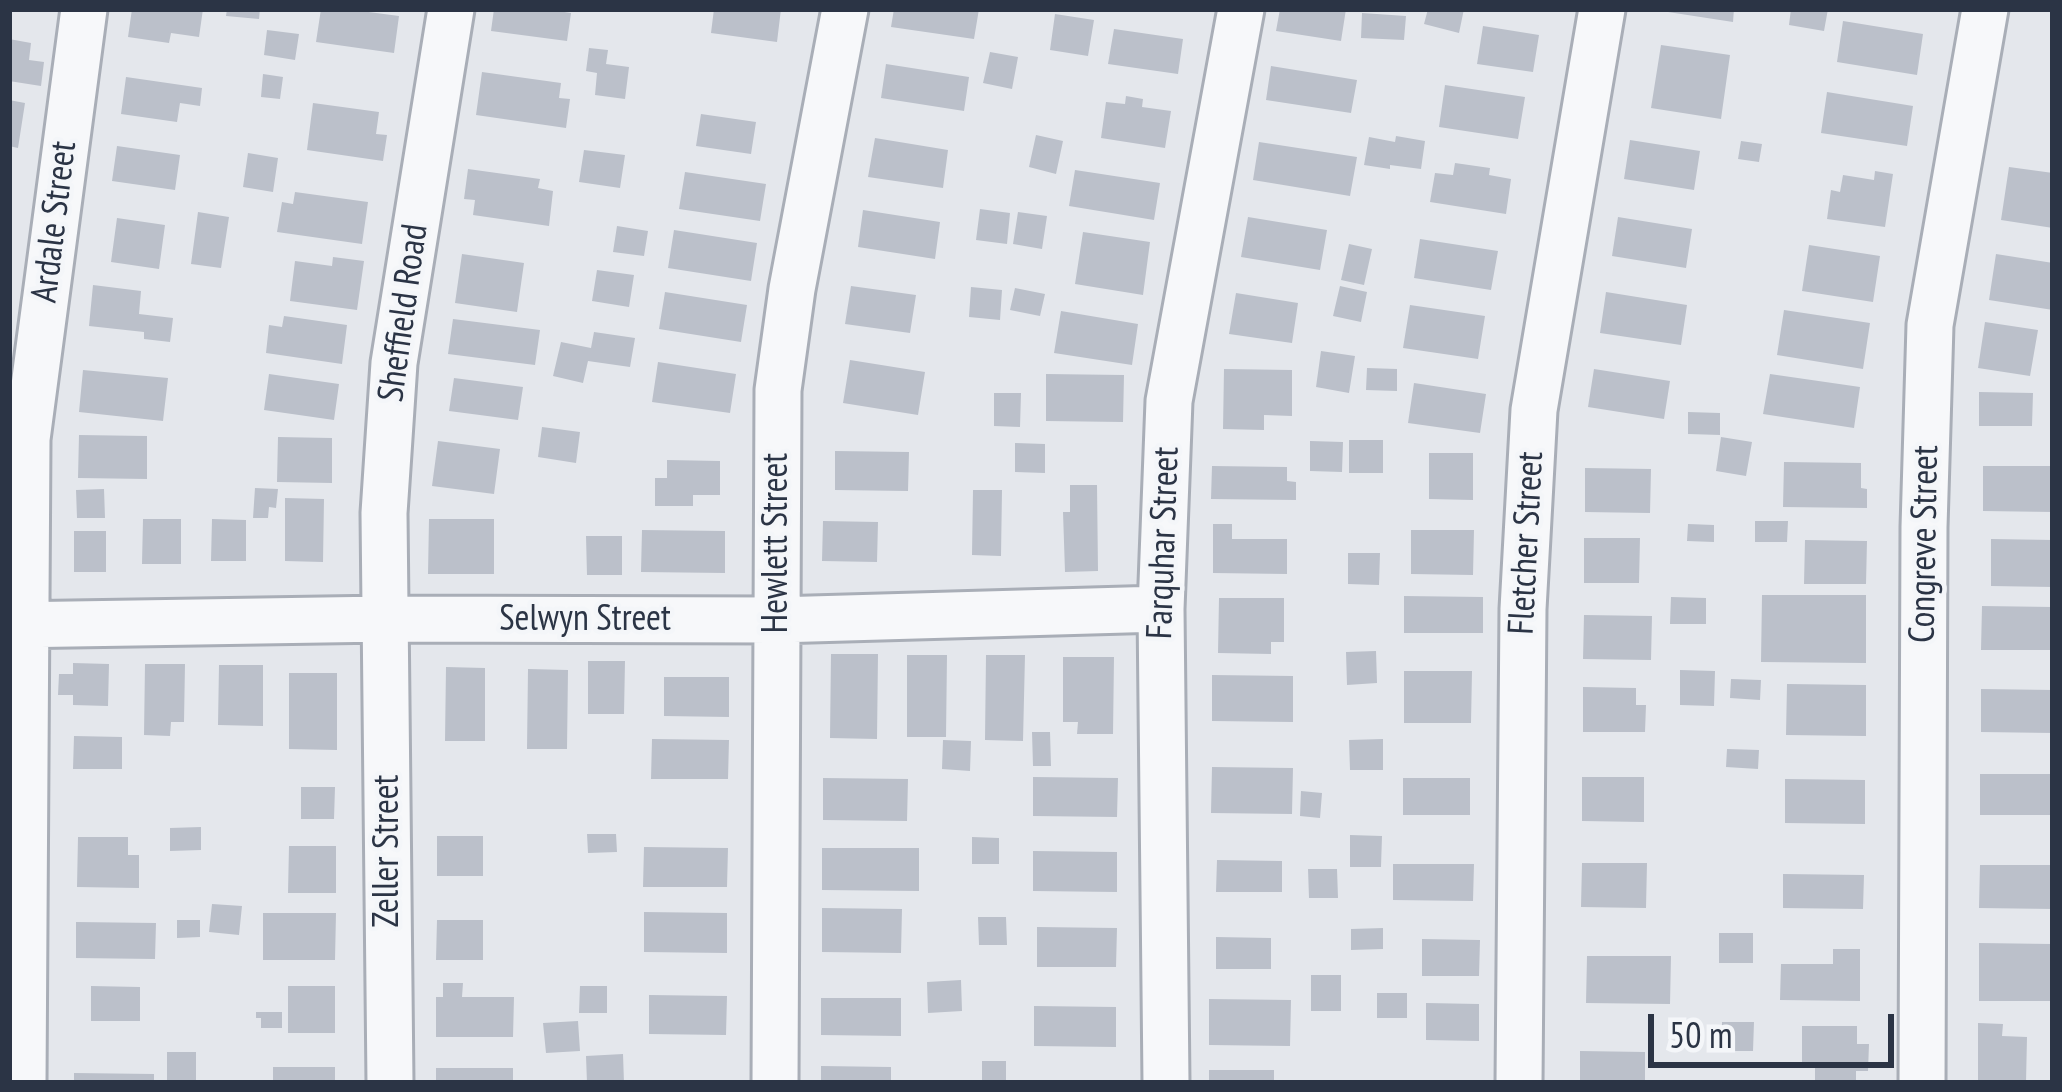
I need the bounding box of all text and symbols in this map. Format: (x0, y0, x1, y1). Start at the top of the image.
street label: Ardale Street (24, 139, 86, 305)
street label: Sheffield Road (370, 221, 438, 405)
street label: Congreve Street (1902, 445, 1948, 643)
street label: Farquhar Street (1139, 446, 1189, 640)
street label: Fletcher Street (1501, 450, 1553, 636)
street label: Hewlett Street (755, 453, 799, 633)
street label: Selwyn Street (499, 598, 671, 642)
street label: Zeller Street (366, 775, 410, 927)
scale bar (1654, 990, 1900, 1064)
text: 50 m (1669, 1011, 1732, 1058)

